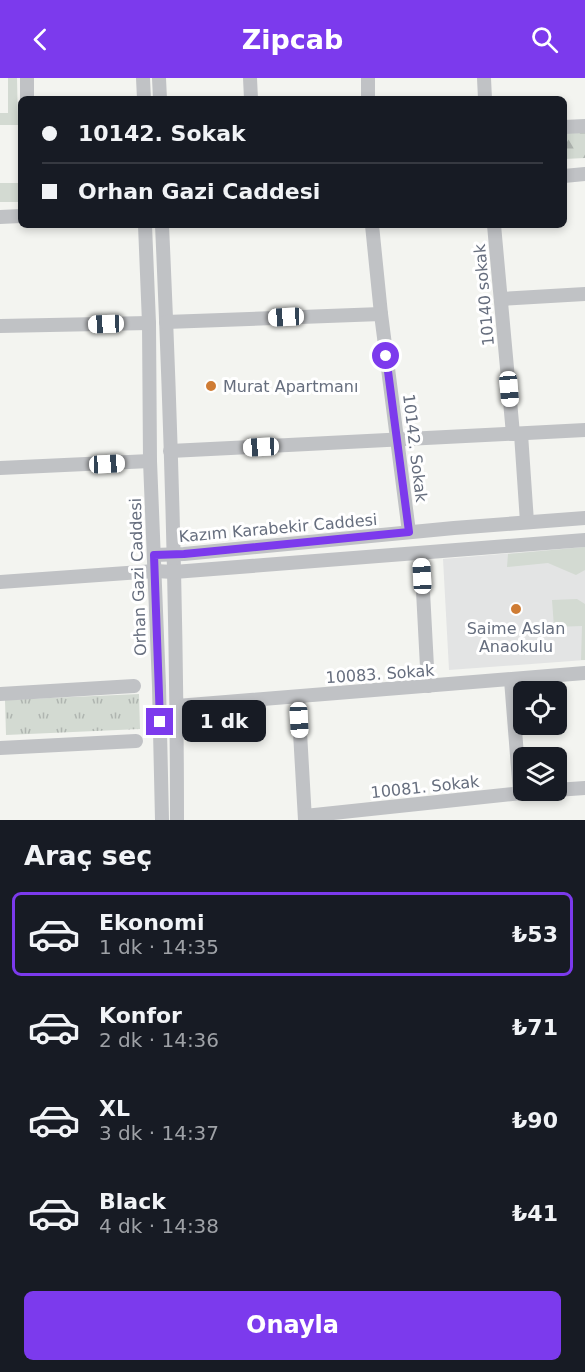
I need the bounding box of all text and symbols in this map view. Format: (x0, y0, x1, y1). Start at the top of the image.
icon: back (24, 23, 57, 56)
icon: search (528, 23, 561, 56)
text: Zipcab (242, 24, 343, 55)
text: 10142. Sokak (78, 121, 246, 146)
text: Orhan Gazi Caddesi (78, 179, 320, 204)
street label: 10140 sokak (470, 243, 498, 347)
car (268, 307, 304, 327)
car (88, 314, 124, 334)
route start (372, 342, 399, 369)
car (498, 370, 520, 408)
place label: Murat Apartmanı (223, 377, 358, 396)
marker: Murat Apartmanı (204, 379, 218, 393)
street label: 10142. Sokak (399, 393, 431, 504)
car (243, 437, 279, 457)
car (89, 454, 125, 474)
street label: Orhan Gazi Caddesi (126, 498, 150, 656)
street label: Kazım Karabekir Caddesi (178, 510, 378, 546)
car (412, 558, 432, 594)
marker: Saime Aslan Anaokulu (509, 602, 523, 616)
place label: Saime Aslan Anaokulu (467, 619, 565, 656)
street label: 10083. Sokak (325, 661, 436, 687)
map controls (513, 681, 567, 801)
button: locate (513, 681, 567, 735)
callout: 1 dk (181, 701, 265, 743)
car (289, 702, 309, 738)
route end (146, 708, 173, 735)
text: 1 dk (200, 709, 248, 733)
button: layers (513, 747, 567, 801)
street label: 10081. Sokak (370, 772, 481, 802)
text: Araç seç (24, 840, 152, 871)
icon: car (27, 907, 81, 961)
text: Ekonomi (99, 910, 204, 935)
text: ₺53 (512, 922, 558, 947)
text: 1 dk · 14:35 (99, 935, 219, 959)
icon: car (27, 1000, 81, 1054)
text: Konfor (99, 1003, 182, 1028)
text: ₺71 (512, 1015, 558, 1040)
text: 2 dk · 14:36 (99, 1028, 219, 1052)
icon: car (27, 1093, 81, 1147)
text: XL (99, 1096, 130, 1121)
text: ₺90 (512, 1108, 558, 1133)
text: 3 dk · 14:37 (99, 1121, 219, 1145)
icon: car (27, 1186, 81, 1240)
text: Black (99, 1189, 166, 1214)
text: ₺41 (512, 1201, 558, 1226)
text: 4 dk · 14:38 (99, 1214, 219, 1238)
button: Onayla (24, 1291, 561, 1360)

